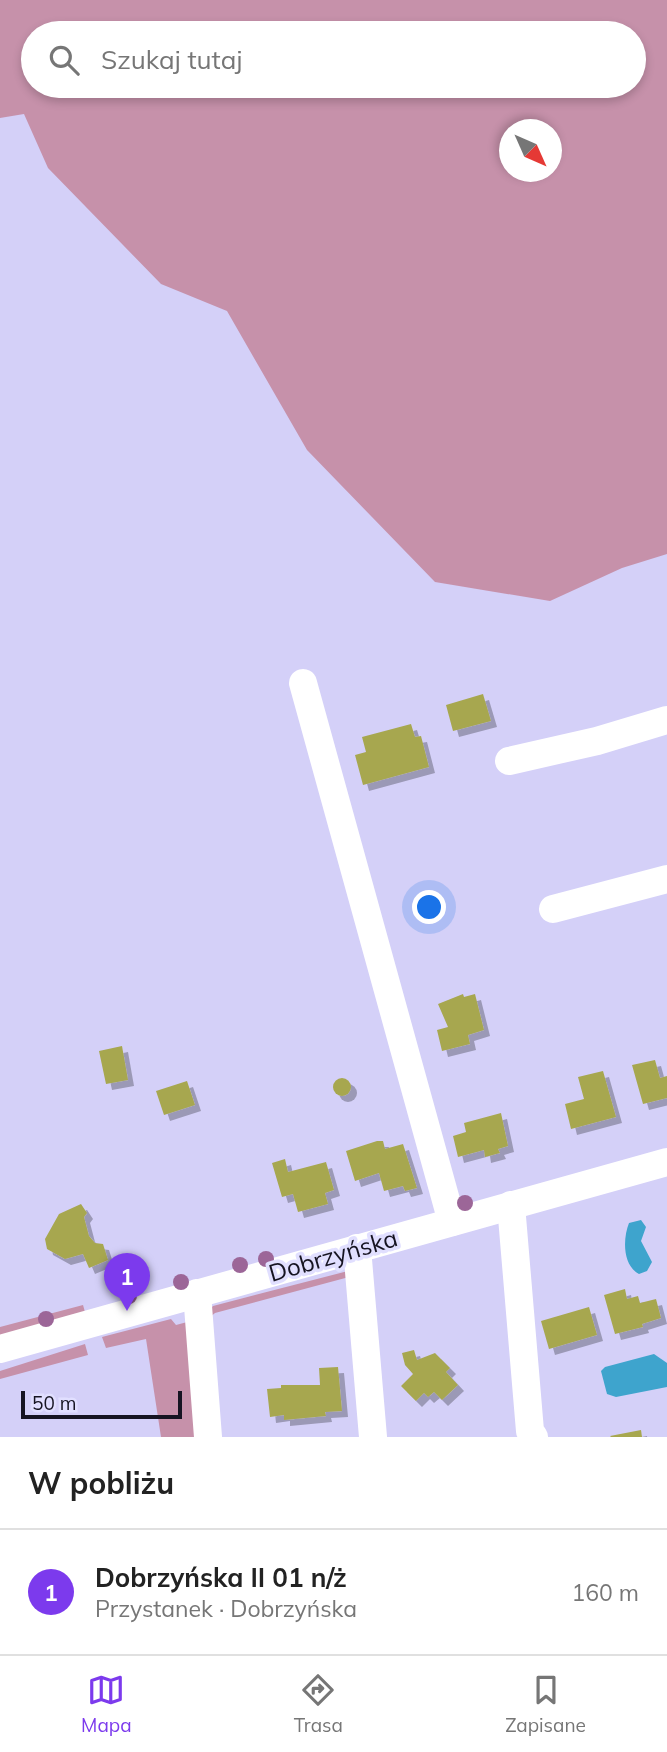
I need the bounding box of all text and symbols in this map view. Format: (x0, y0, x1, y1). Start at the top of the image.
search box (21, 21, 646, 98)
icon: search (45, 41, 83, 79)
text: Szukaj tutaj (101, 43, 243, 76)
north arrow (499, 119, 562, 182)
your location (412, 890, 446, 924)
street label: Dobrzyńska (265, 1222, 401, 1288)
pin: 1 (104, 1253, 150, 1311)
scale bar (21, 1388, 182, 1420)
text: 50 m (32, 1391, 76, 1415)
text: W pobliżu (28, 1464, 174, 1502)
text: Dobrzyńska II 01 n/ż (95, 1561, 347, 1594)
text: 1 (44, 1578, 58, 1607)
text: 160 m (571, 1578, 639, 1607)
text: Przystanek · Dobrzyńska (95, 1594, 357, 1623)
tab: Mapa (81, 1671, 132, 1737)
tab: Trasa (294, 1671, 343, 1737)
tab: Zapisane (505, 1671, 586, 1737)

